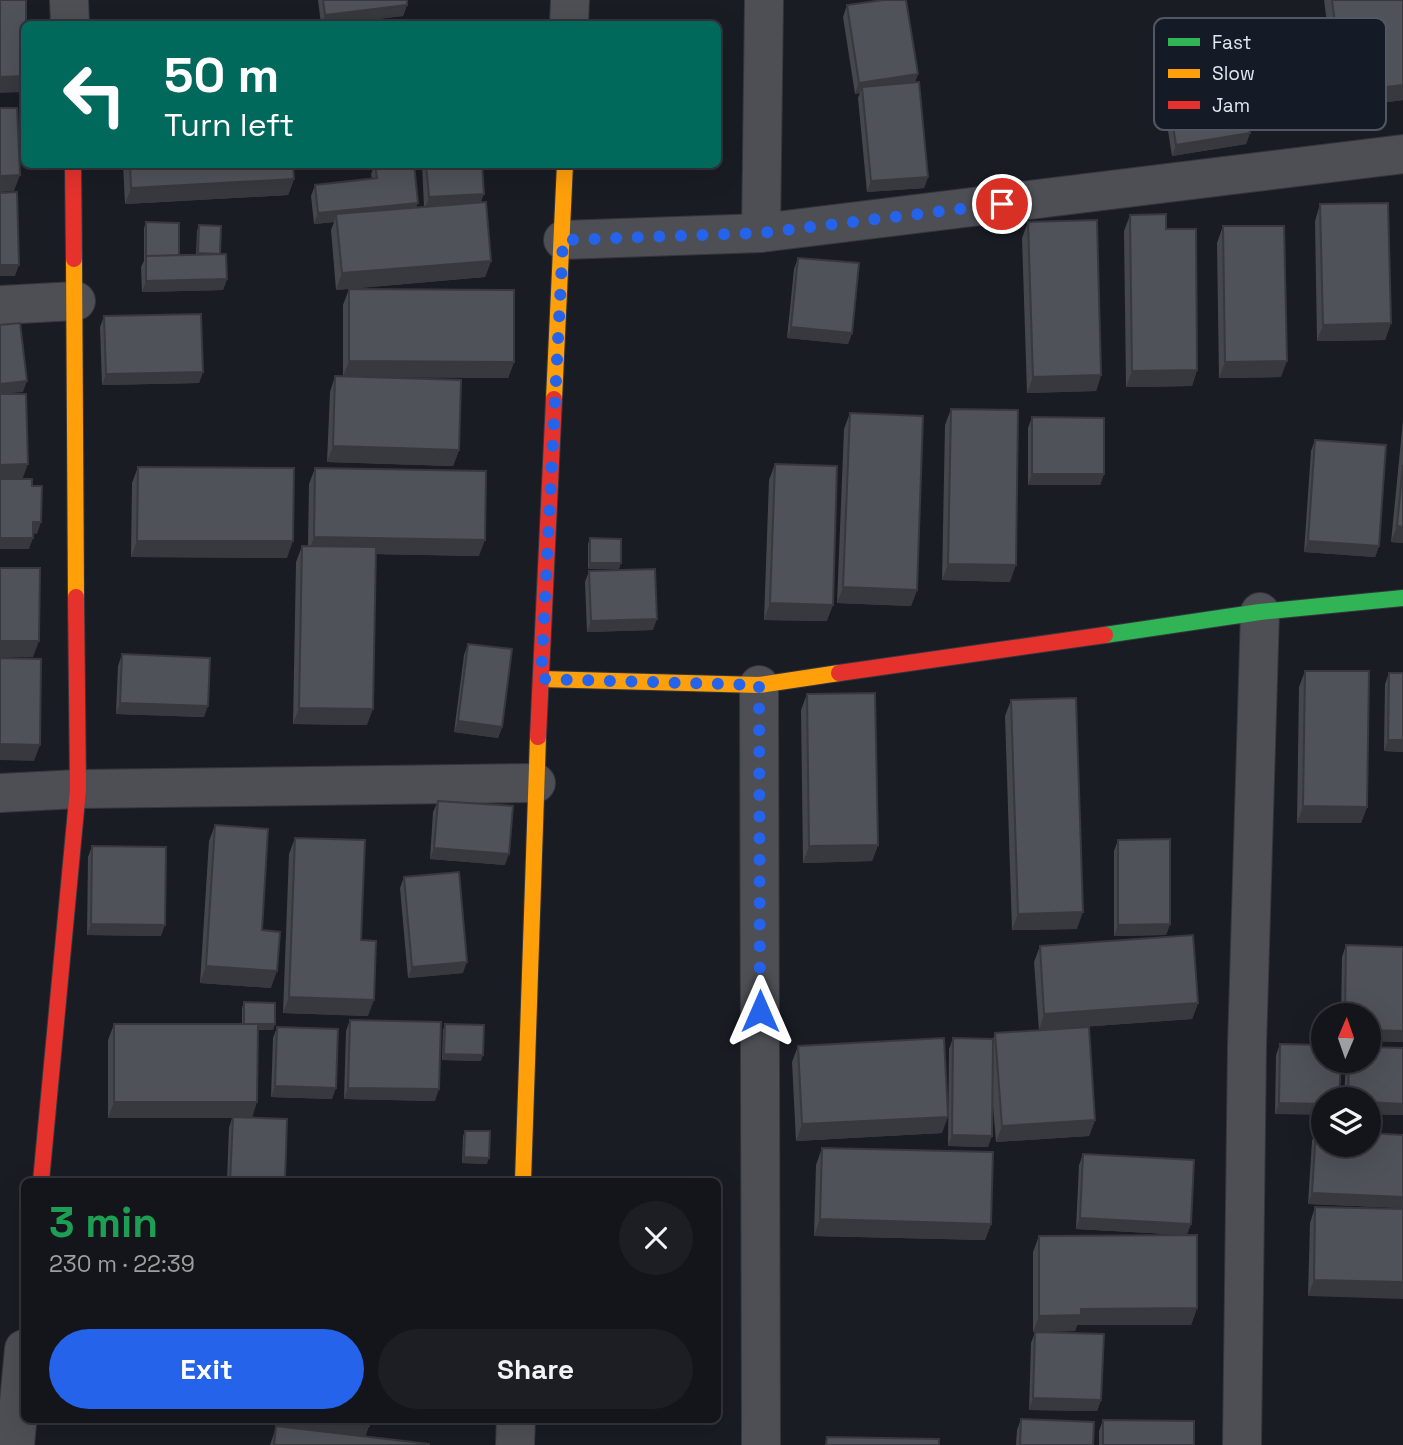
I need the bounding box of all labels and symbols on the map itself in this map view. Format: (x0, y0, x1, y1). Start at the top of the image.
legend (1154, 18, 1386, 130)
text: Fast (1212, 30, 1252, 55)
text: Slow (1212, 61, 1255, 86)
text: Jam (1212, 93, 1250, 118)
pin (972, 174, 1032, 234)
position arrow (723, 974, 797, 1048)
north arrow (1311, 1003, 1381, 1073)

